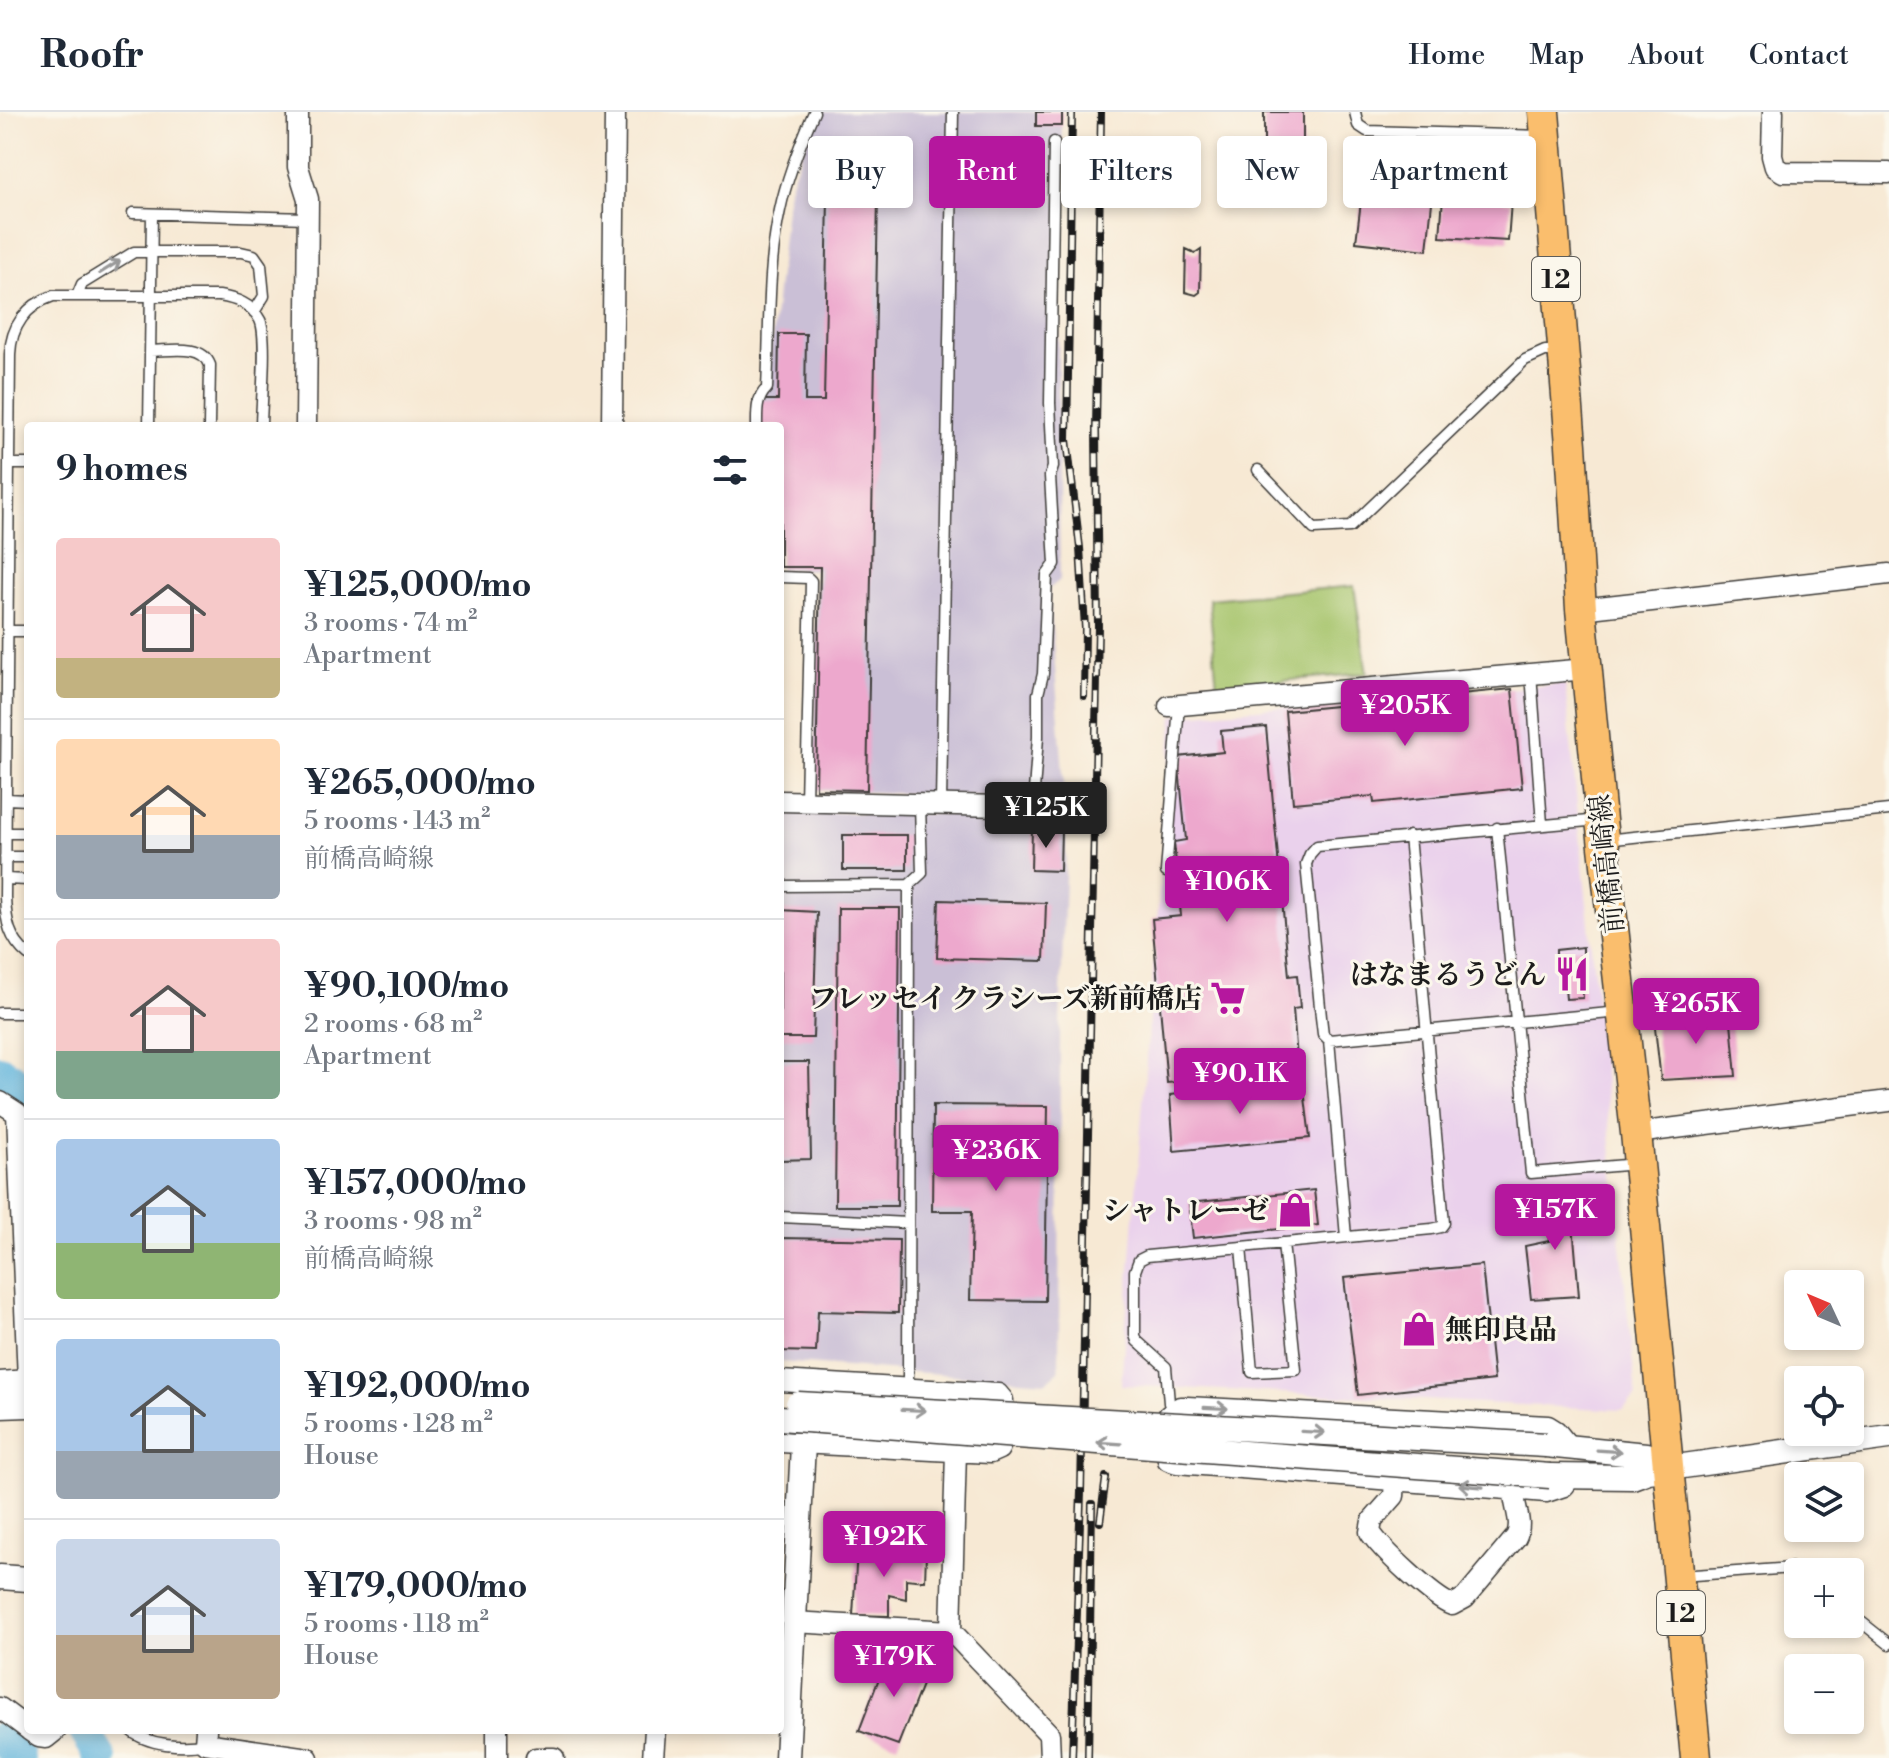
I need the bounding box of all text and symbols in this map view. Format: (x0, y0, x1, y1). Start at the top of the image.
text: Roofr (40, 32, 144, 79)
text: Home (1409, 38, 1485, 73)
text: Map (1529, 38, 1584, 73)
text: About (1628, 38, 1705, 73)
text: Contact (1749, 38, 1849, 73)
chip: Buy (808, 136, 913, 208)
chip: Rent (929, 136, 1045, 208)
chip: Filters (1061, 136, 1201, 208)
chip: New (1217, 136, 1327, 208)
chip: Apartment (1343, 136, 1536, 208)
road number: 12 (1532, 257, 1580, 301)
one-way arrow (98, 259, 121, 275)
icon: filters (708, 448, 752, 492)
text: 9 homes (56, 449, 188, 491)
text: ¥125,000/mo (304, 565, 531, 607)
icon: home (120, 570, 216, 666)
text: 3 rooms · 74 m² (304, 607, 477, 639)
text: Apartment (304, 639, 432, 671)
pin: ¥205K (1349, 680, 1461, 748)
text: ¥205K (1359, 690, 1451, 722)
text: ¥265,000/mo (304, 763, 536, 805)
icon: home (120, 771, 216, 867)
pin: ¥125K (990, 782, 1102, 850)
text: ¥125K (1003, 792, 1089, 824)
street label: 前橋高崎線 (1583, 792, 1632, 935)
text: 5 rooms · 143 m² (304, 805, 490, 837)
text: 前橋高崎線 (304, 843, 434, 875)
pin: ¥106K (1171, 856, 1283, 924)
text: ¥106K (1183, 866, 1271, 898)
restaurant icon: はなまるうどん (1553, 955, 1591, 993)
place label: はなまるうどん (1350, 958, 1546, 993)
text: ¥90,100/mo (304, 966, 509, 1008)
icon: home (120, 971, 216, 1067)
pin: ¥265K (1640, 978, 1752, 1046)
supermarket icon: フレッセイ クラシーズ新前橋店 (1209, 979, 1247, 1017)
place label: フレッセイ クラシーズ新前橋店 (809, 982, 1202, 1017)
text: ¥265K (1651, 988, 1741, 1020)
text: 2 rooms · 68 m² (304, 1008, 482, 1040)
text: Apartment (304, 1040, 432, 1072)
pin: ¥90.1K (1175, 1048, 1305, 1116)
text: ¥90.1K (1192, 1058, 1288, 1090)
pin: ¥236K (940, 1125, 1052, 1193)
text: ¥236K (951, 1135, 1041, 1167)
text: ¥157,000/mo (304, 1163, 527, 1205)
icon: home (120, 1171, 216, 1267)
pin: ¥157K (1499, 1184, 1611, 1252)
shop icon: シャトレーゼ (1276, 1191, 1314, 1229)
place label: シャトレーゼ (1102, 1194, 1269, 1229)
text: ¥157K (1513, 1194, 1597, 1226)
text: 3 rooms · 98 m² (304, 1205, 482, 1237)
text: 前橋高崎線 (304, 1243, 434, 1275)
north arrow (1784, 1270, 1864, 1350)
map controls (1784, 1270, 1864, 1734)
shop icon: 無印良品 (1400, 1310, 1438, 1348)
place label: 無印良品 (1445, 1313, 1557, 1348)
text: ¥192,000/mo (304, 1366, 531, 1408)
button: locate (1784, 1366, 1864, 1446)
icon: home (120, 1371, 216, 1467)
one-way arrow (1202, 1401, 1229, 1416)
one-way arrow (900, 1403, 927, 1418)
text: 5 rooms · 128 m² (304, 1408, 493, 1440)
one-way arrow (1299, 1425, 1326, 1440)
one-way arrow (1096, 1435, 1123, 1450)
text: House (304, 1440, 379, 1472)
one-way arrow (1595, 1444, 1622, 1459)
button: layers (1784, 1462, 1864, 1542)
one-way arrow (1458, 1478, 1485, 1493)
pin: ¥192K (828, 1511, 940, 1579)
text: ¥192K (841, 1521, 927, 1553)
button: + (1784, 1558, 1864, 1638)
text: ¥179,000/mo (304, 1566, 527, 1608)
icon: home (120, 1571, 216, 1667)
road number: 12 (1657, 1591, 1705, 1635)
text: 5 rooms · 118 m² (304, 1608, 489, 1640)
pin: ¥179K (838, 1631, 950, 1699)
text: House (304, 1640, 379, 1672)
text: ¥179K (852, 1641, 936, 1673)
button: − (1784, 1654, 1864, 1734)

